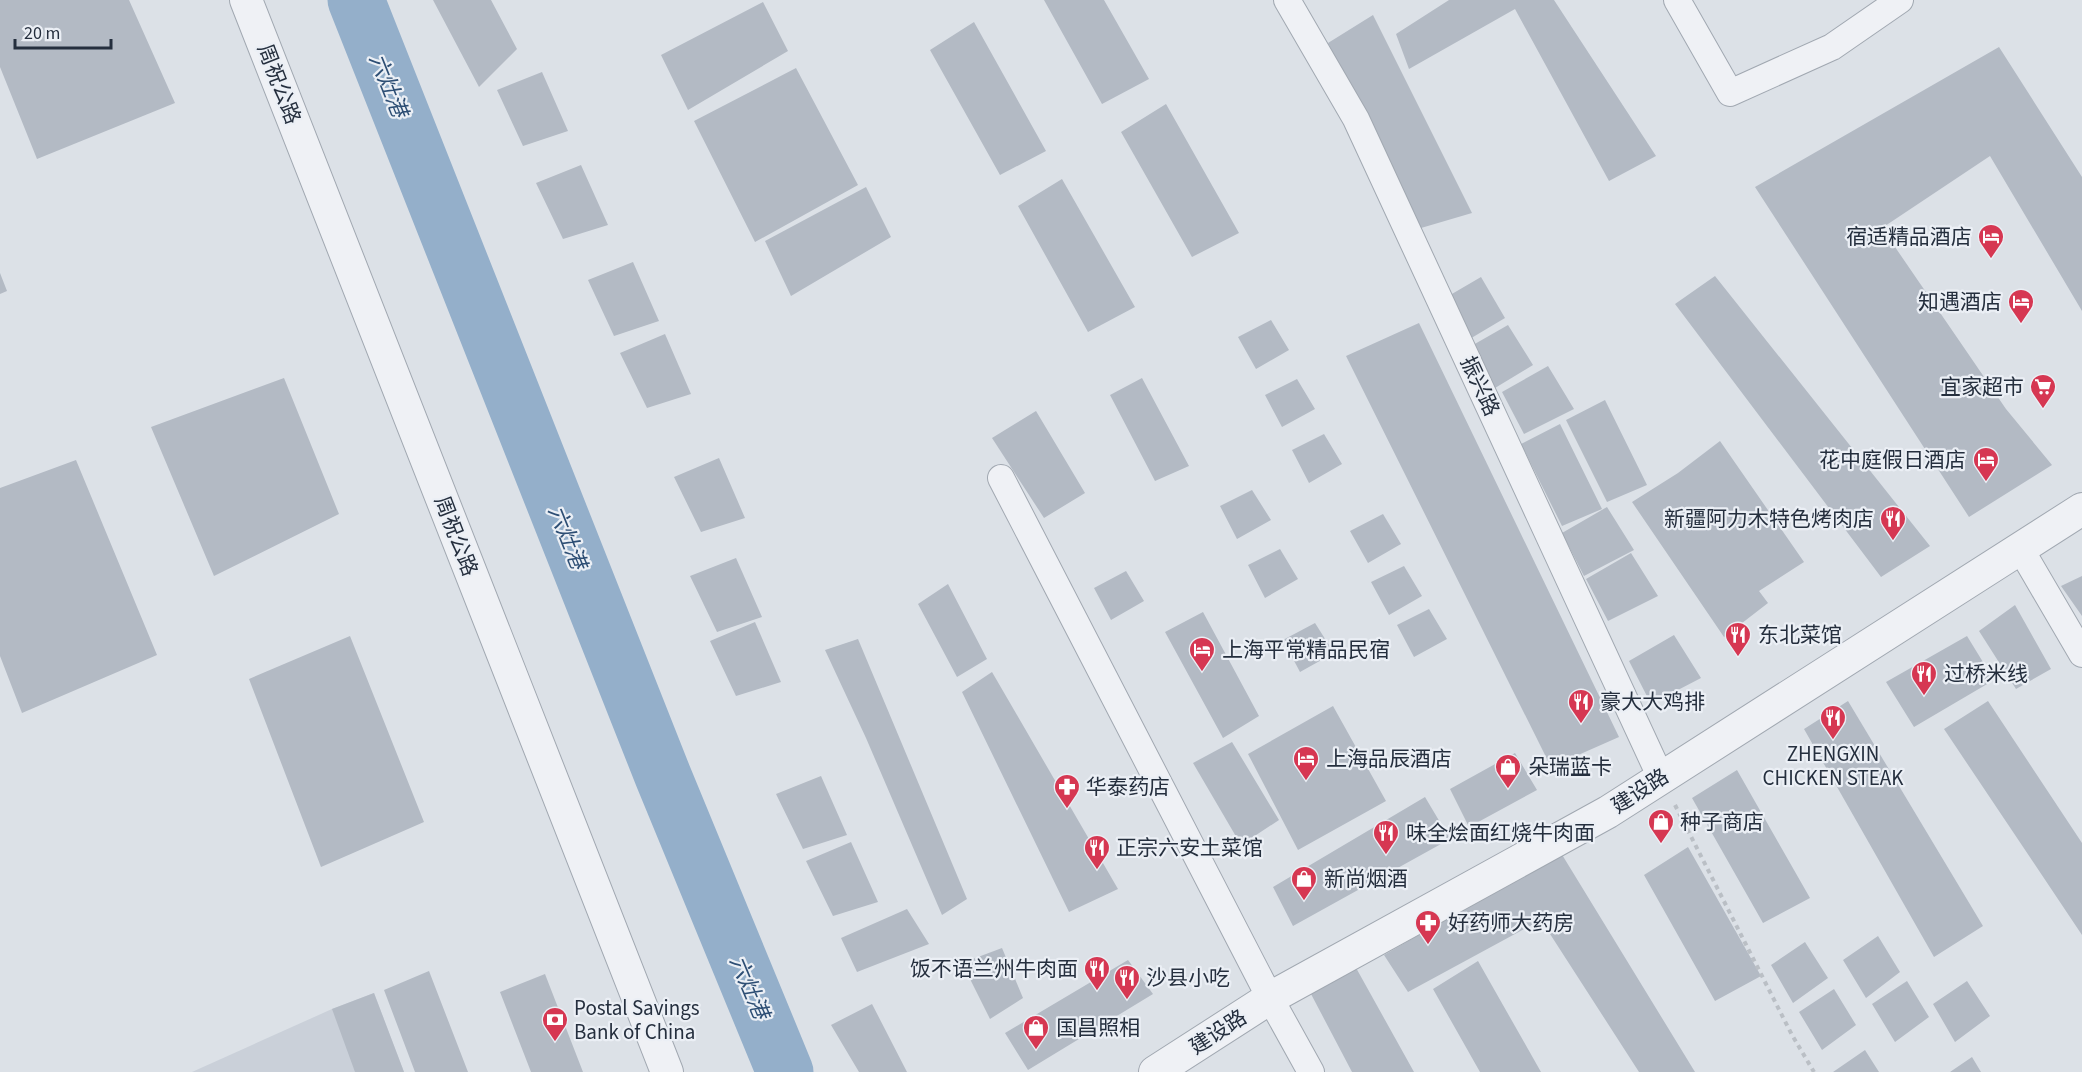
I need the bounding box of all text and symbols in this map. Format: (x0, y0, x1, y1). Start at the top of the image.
scale bar (15, 12, 111, 50)
text: 20 m (24, 21, 60, 46)
street label: 周祝公路 (250, 39, 308, 129)
water label: 六灶港 (361, 49, 416, 125)
place label: 宿适精品酒店 (1846, 222, 1972, 252)
hotel icon: 宿适精品酒店 (1976, 222, 2006, 260)
place label: 知遇酒店 (1918, 287, 2002, 317)
hotel icon: 知遇酒店 (2006, 287, 2036, 325)
street label: 振兴路 (1453, 351, 1507, 421)
place label: 宜家超市 (1940, 372, 2024, 402)
supermarket icon: 宜家超市 (2028, 372, 2058, 410)
place label: 花中庭假日酒店 (1819, 445, 1966, 475)
hotel icon: 花中庭假日酒店 (1971, 445, 2001, 483)
street label: 周祝公路 (427, 491, 485, 581)
water label: 六灶港 (540, 501, 595, 577)
place label: 新疆阿力木特色烤肉店 (1664, 504, 1874, 534)
restaurant icon: 新疆阿力木特色烤肉店 (1878, 504, 1908, 542)
restaurant icon: 东北菜馆 (1723, 620, 1753, 658)
place label: 东北菜馆 (1758, 620, 1842, 650)
hotel icon: 上海平常精品民宿 (1187, 635, 1217, 673)
place label: 上海平常精品民宿 (1222, 635, 1390, 665)
restaurant icon: 过桥米线 (1909, 659, 1939, 697)
place label: 过桥米线 (1944, 659, 2028, 689)
restaurant icon: 豪大大鸡排 (1566, 687, 1596, 725)
place label: 豪大大鸡排 (1600, 687, 1705, 717)
restaurant icon: ZHENGXIN CHICKEN STEAK (1818, 703, 1848, 741)
place label: ZHENGXIN CHICKEN STEAK (1763, 739, 1904, 793)
hotel icon: 上海品辰酒店 (1291, 744, 1321, 782)
place label: 上海品辰酒店 (1326, 744, 1452, 774)
shop icon: 朵瑞蓝卡 (1493, 752, 1523, 790)
place label: 朵瑞蓝卡 (1528, 752, 1612, 782)
street label: 建设路 (1605, 761, 1675, 821)
pharmacy icon: 华泰药店 (1052, 772, 1082, 810)
place label: 华泰药店 (1086, 772, 1170, 802)
shop icon: 种子商店 (1646, 807, 1676, 845)
place label: 种子商店 (1680, 807, 1764, 837)
restaurant icon: 味全烩面红烧牛肉面 (1371, 818, 1401, 856)
place label: 味全烩面红烧牛肉面 (1406, 818, 1595, 848)
restaurant icon: 正宗六安土菜馆 (1082, 833, 1112, 871)
place label: 正宗六安土菜馆 (1116, 833, 1263, 863)
shop icon: 新尚烟酒 (1289, 864, 1319, 902)
place label: 新尚烟酒 (1324, 864, 1408, 894)
pharmacy icon: 好药师大药房 (1413, 908, 1443, 946)
place label: 好药师大药房 (1448, 908, 1574, 938)
water label: 六灶港 (721, 951, 778, 1027)
place label: 饭不语兰州牛肉面 (910, 954, 1078, 984)
restaurant icon: 饭不语兰州牛肉面 (1082, 954, 1112, 992)
restaurant icon: 沙县小吃 (1112, 963, 1142, 1001)
place label: 沙县小吃 (1146, 963, 1230, 993)
place label: Postal Savings Bank of China (574, 993, 700, 1047)
street label: 建设路 (1183, 1002, 1253, 1062)
bank icon: Postal Savings Bank of China (540, 1005, 570, 1043)
shop icon: 国昌照相 (1021, 1013, 1051, 1051)
place label: 国昌照相 (1056, 1013, 1140, 1043)

